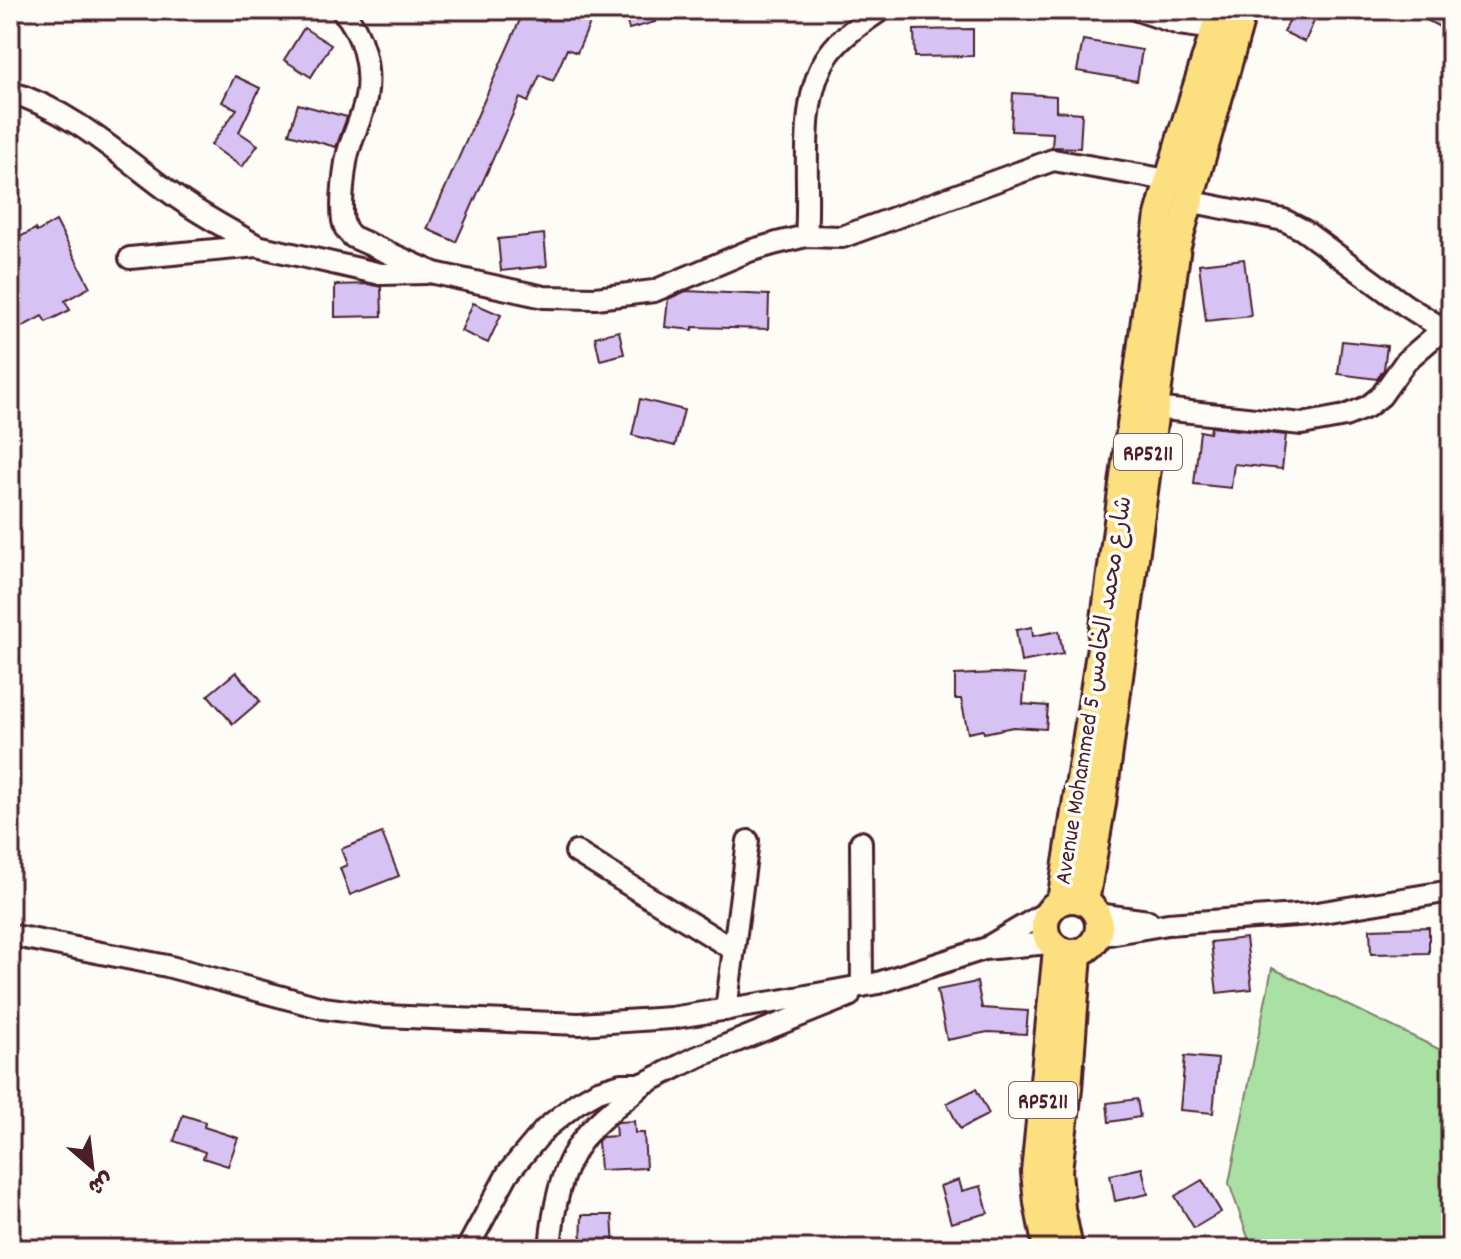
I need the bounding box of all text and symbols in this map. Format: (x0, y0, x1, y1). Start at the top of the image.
road number: RP5211 (1114, 434, 1182, 470)
street label: Avenue Mohammed 5 شارع محمد الخامس (1047, 494, 1142, 887)
road number: RP5211 (1009, 1082, 1077, 1118)
north arrow (52, 1127, 132, 1207)
text: ش (82, 1162, 118, 1201)

